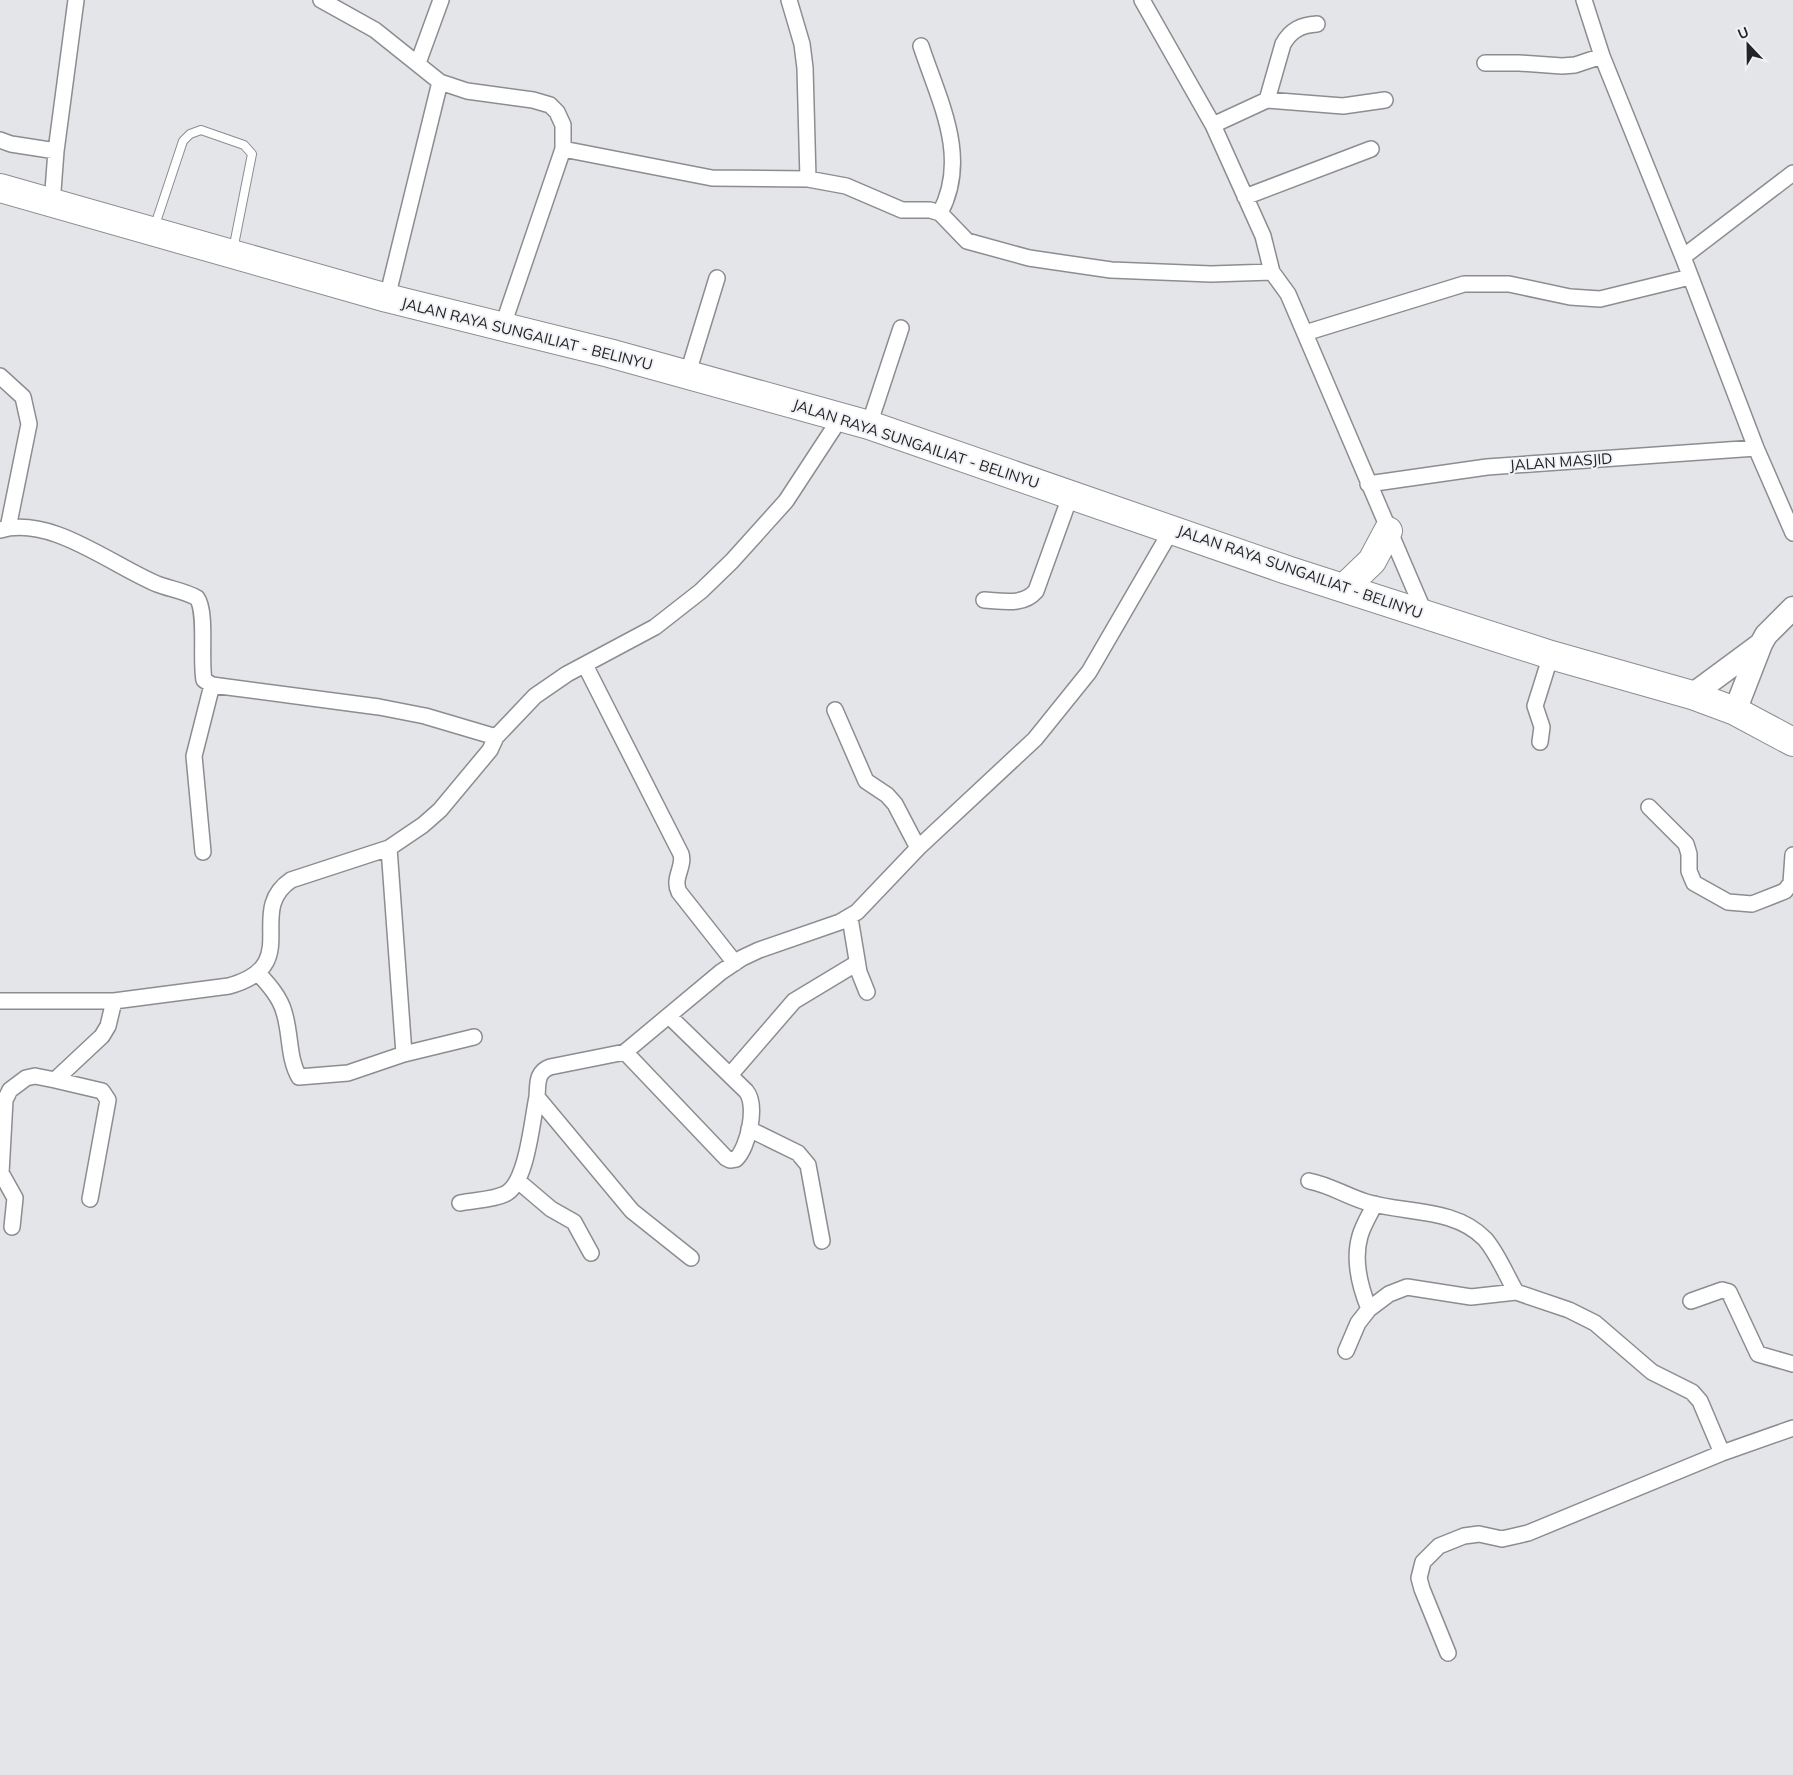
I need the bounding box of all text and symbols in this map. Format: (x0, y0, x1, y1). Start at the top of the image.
north arrow (1723, 20, 1773, 70)
text: U (1735, 23, 1751, 43)
street label: JALAN RAYA SUNGAILIAT - BELINYU (400, 293, 655, 374)
street label: JALAN RAYA SUNGAILIAT - BELINYU (790, 395, 1042, 492)
street label: JALAN MASJID (1509, 448, 1613, 475)
street label: JALAN RAYA SUNGAILIAT - BELINYU (1175, 521, 1425, 623)

